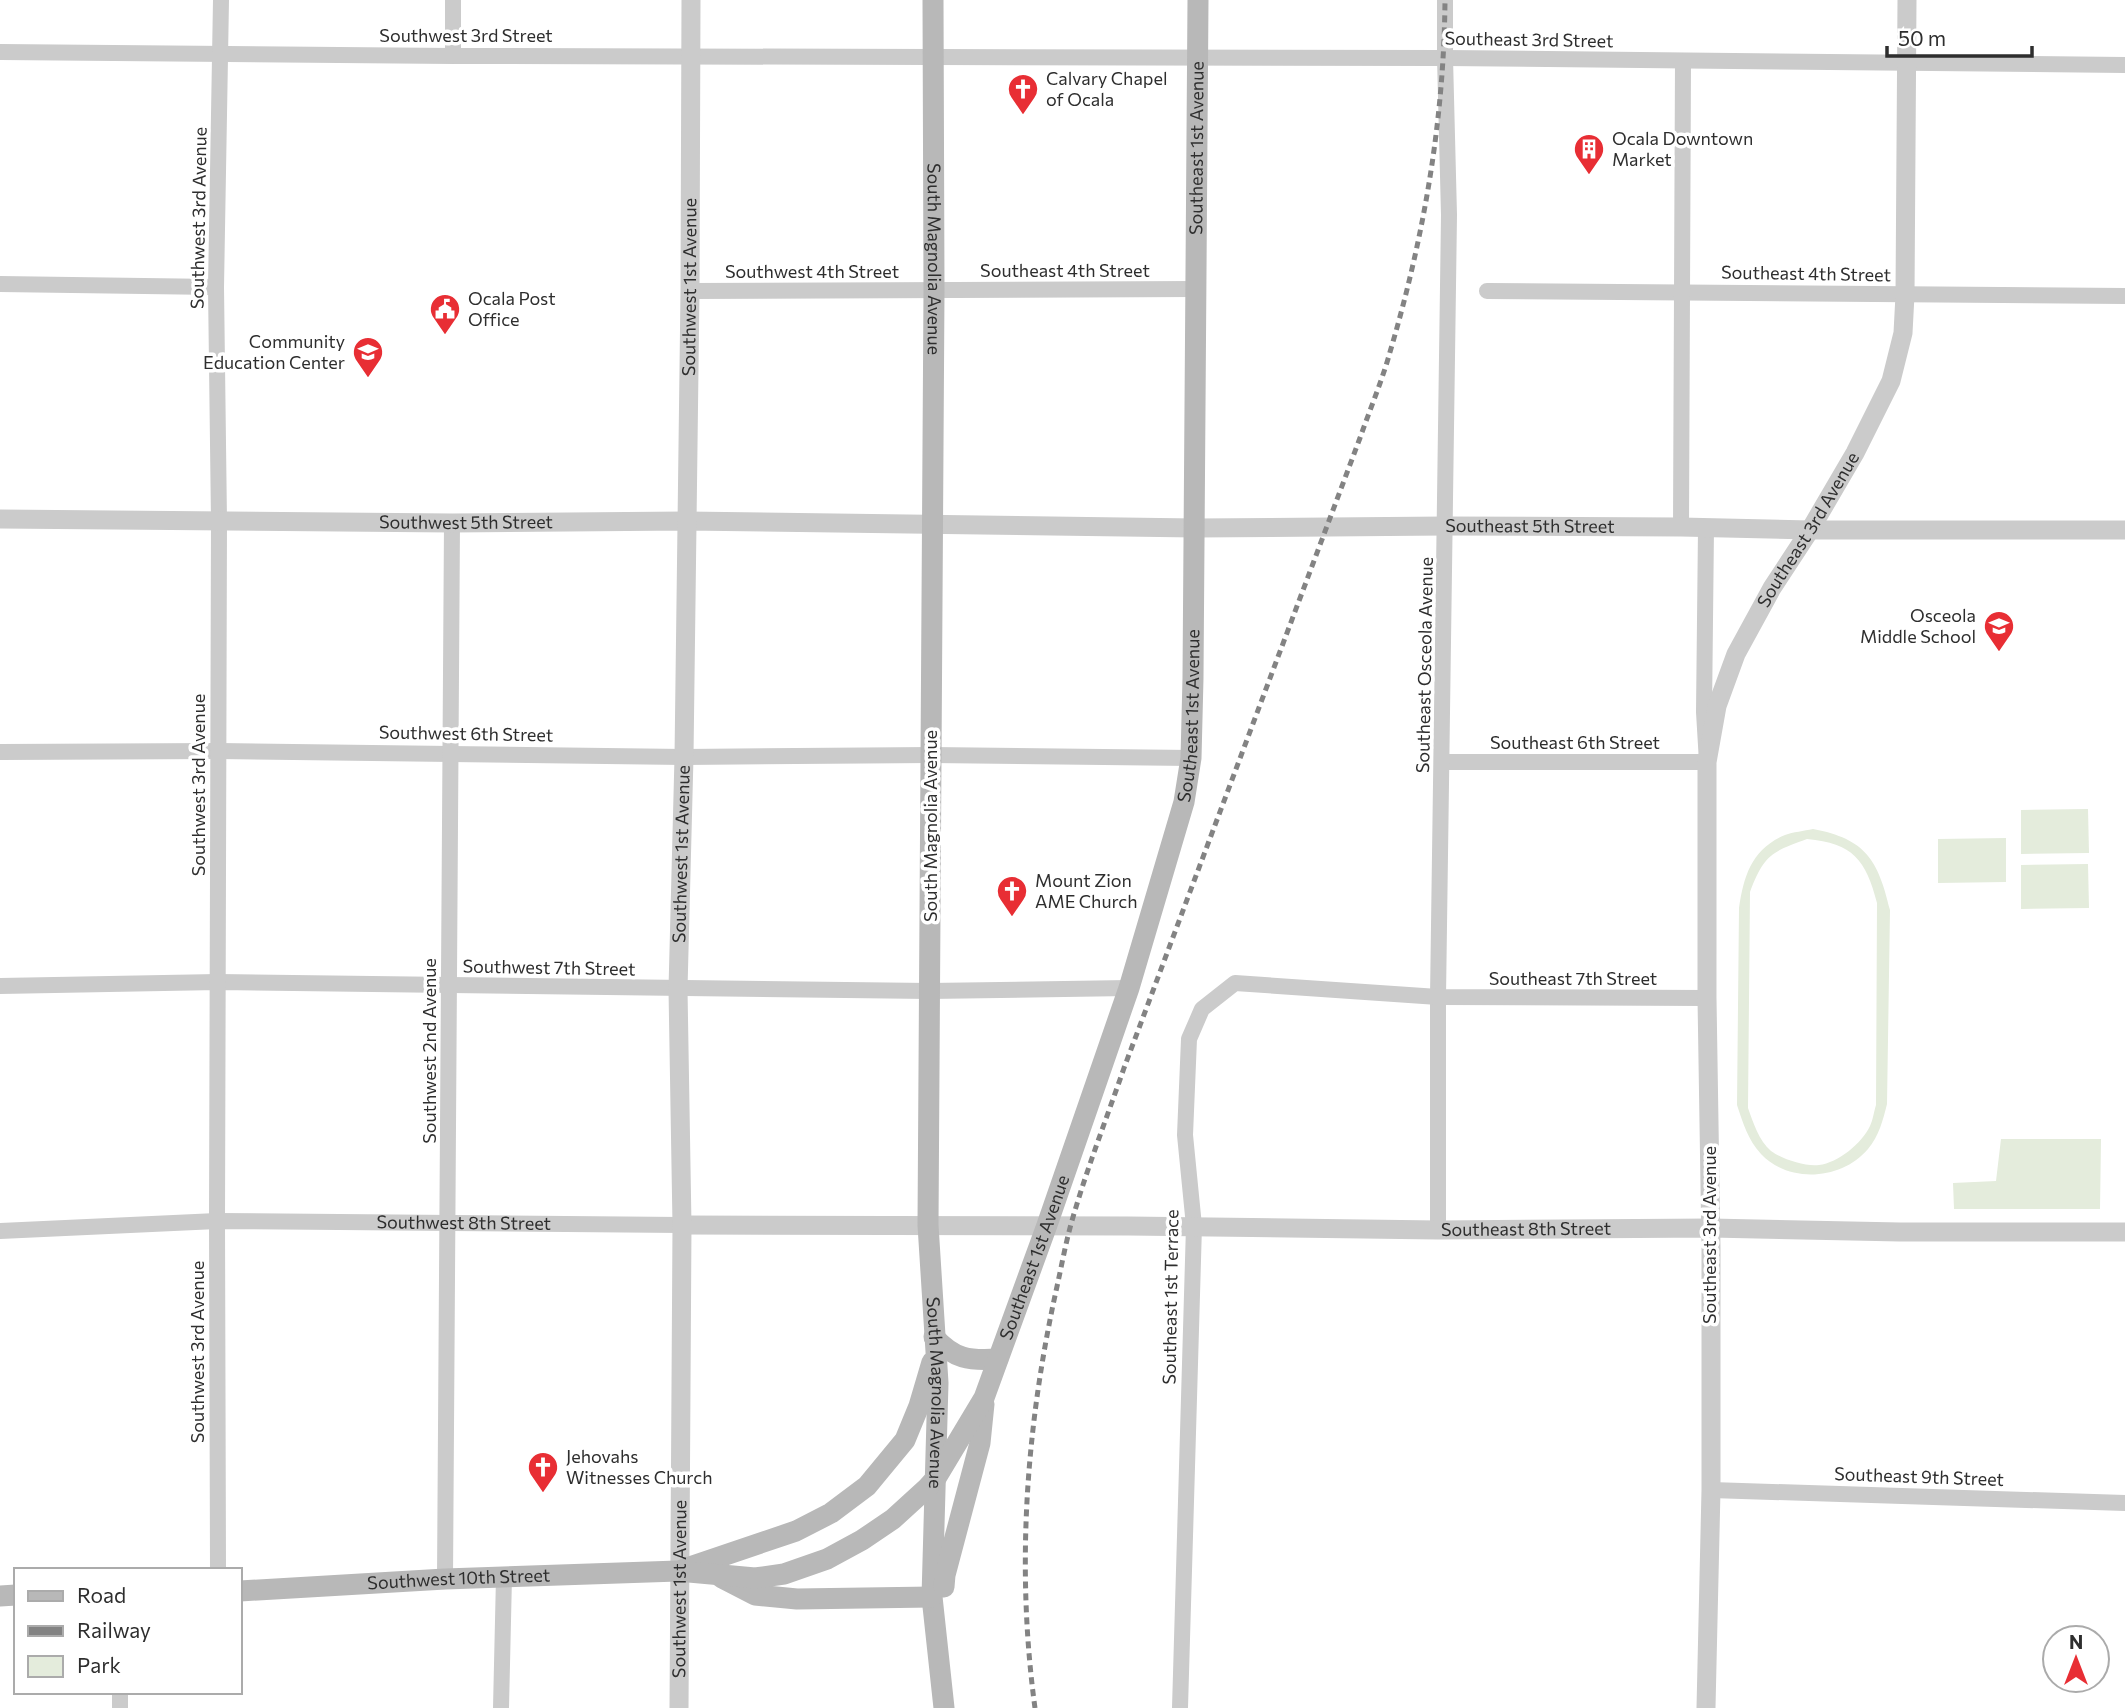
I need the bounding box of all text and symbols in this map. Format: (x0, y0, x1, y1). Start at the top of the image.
scale bar (1887, 14, 2032, 58)
street label: Southwest 3rd Street (379, 24, 553, 46)
text: 50 m (1898, 25, 1946, 50)
street label: Southeast 3rd Street (1444, 27, 1614, 51)
street label: Southeast 1st Avenue (1184, 61, 1208, 235)
place label: Calvary Chapel of Ocala (1046, 67, 1168, 110)
church icon: Calvary Chapel of Ocala (1006, 72, 1040, 116)
street label: Southwest 3rd Avenue (185, 127, 211, 309)
place label: Ocala Downtown Market (1612, 127, 1753, 170)
building icon: Ocala Downtown Market (1572, 132, 1606, 176)
street label: South Magnolia Avenue (924, 163, 946, 355)
street label: Southwest 1st Avenue (677, 198, 700, 376)
street label: Southeast 4th Street (980, 259, 1150, 281)
street label: Southwest 4th Street (725, 260, 899, 282)
street label: Southeast 4th Street (1721, 261, 1891, 285)
place label: Ocala Post Office (468, 287, 556, 330)
public building icon: Ocala Post Office (428, 292, 462, 336)
place label: Community Education Center (203, 330, 345, 373)
school or university icon: Community Education Center (351, 335, 385, 379)
street label: Southeast 3rd Avenue (1752, 448, 1863, 611)
street label: Southwest 5th Street (379, 510, 553, 533)
street label: Southeast 5th Street (1445, 514, 1615, 537)
street label: Southeast Osceola Avenue (1411, 557, 1437, 773)
place label: Osceola Middle School (1860, 604, 1976, 647)
school or university icon: Osceola Middle School (1982, 609, 2016, 653)
street label: Southeast 1st Avenue (1172, 629, 1203, 804)
street label: Southwest 3rd Avenue (187, 694, 209, 876)
street label: Southwest 6th Street (379, 720, 553, 746)
street label: South Magnolia Avenue (919, 730, 941, 922)
street label: Southeast 6th Street (1490, 731, 1660, 753)
street label: Southwest 1st Avenue (667, 765, 694, 943)
place label: Mount Zion AME Church (1035, 869, 1138, 912)
church icon: Mount Zion AME Church (995, 874, 1029, 918)
street label: Southwest 7th Street (462, 954, 636, 980)
street label: Southwest 2nd Avenue (418, 958, 440, 1144)
street label: Southeast 7th Street (1489, 967, 1657, 989)
street label: Southeast 3rd Avenue (1698, 1146, 1720, 1324)
street label: Southeast 1st Avenue (994, 1172, 1073, 1343)
street label: Southeast 1st Terrace (1157, 1209, 1183, 1385)
street label: Southwest 8th Street (376, 1210, 551, 1234)
street label: Southeast 8th Street (1441, 1217, 1611, 1240)
street label: Southwest 3rd Avenue (186, 1261, 208, 1443)
street label: South Magnolia Avenue (923, 1296, 950, 1489)
place label: Jehovahs Witnesses Church (566, 1445, 712, 1488)
church icon: Jehovahs Witnesses Church (526, 1450, 560, 1494)
street label: Southeast 9th Street (1834, 1462, 2004, 1490)
street label: Southwest 1st Avenue (667, 1500, 690, 1678)
street label: Southwest 10th Street (367, 1563, 550, 1594)
legend (14, 1568, 242, 1694)
text: Road (77, 1582, 126, 1607)
text: Railway (77, 1617, 151, 1642)
north arrow (2041, 1624, 2111, 1694)
text: N (2069, 1630, 2083, 1653)
text: Park (77, 1652, 121, 1677)

